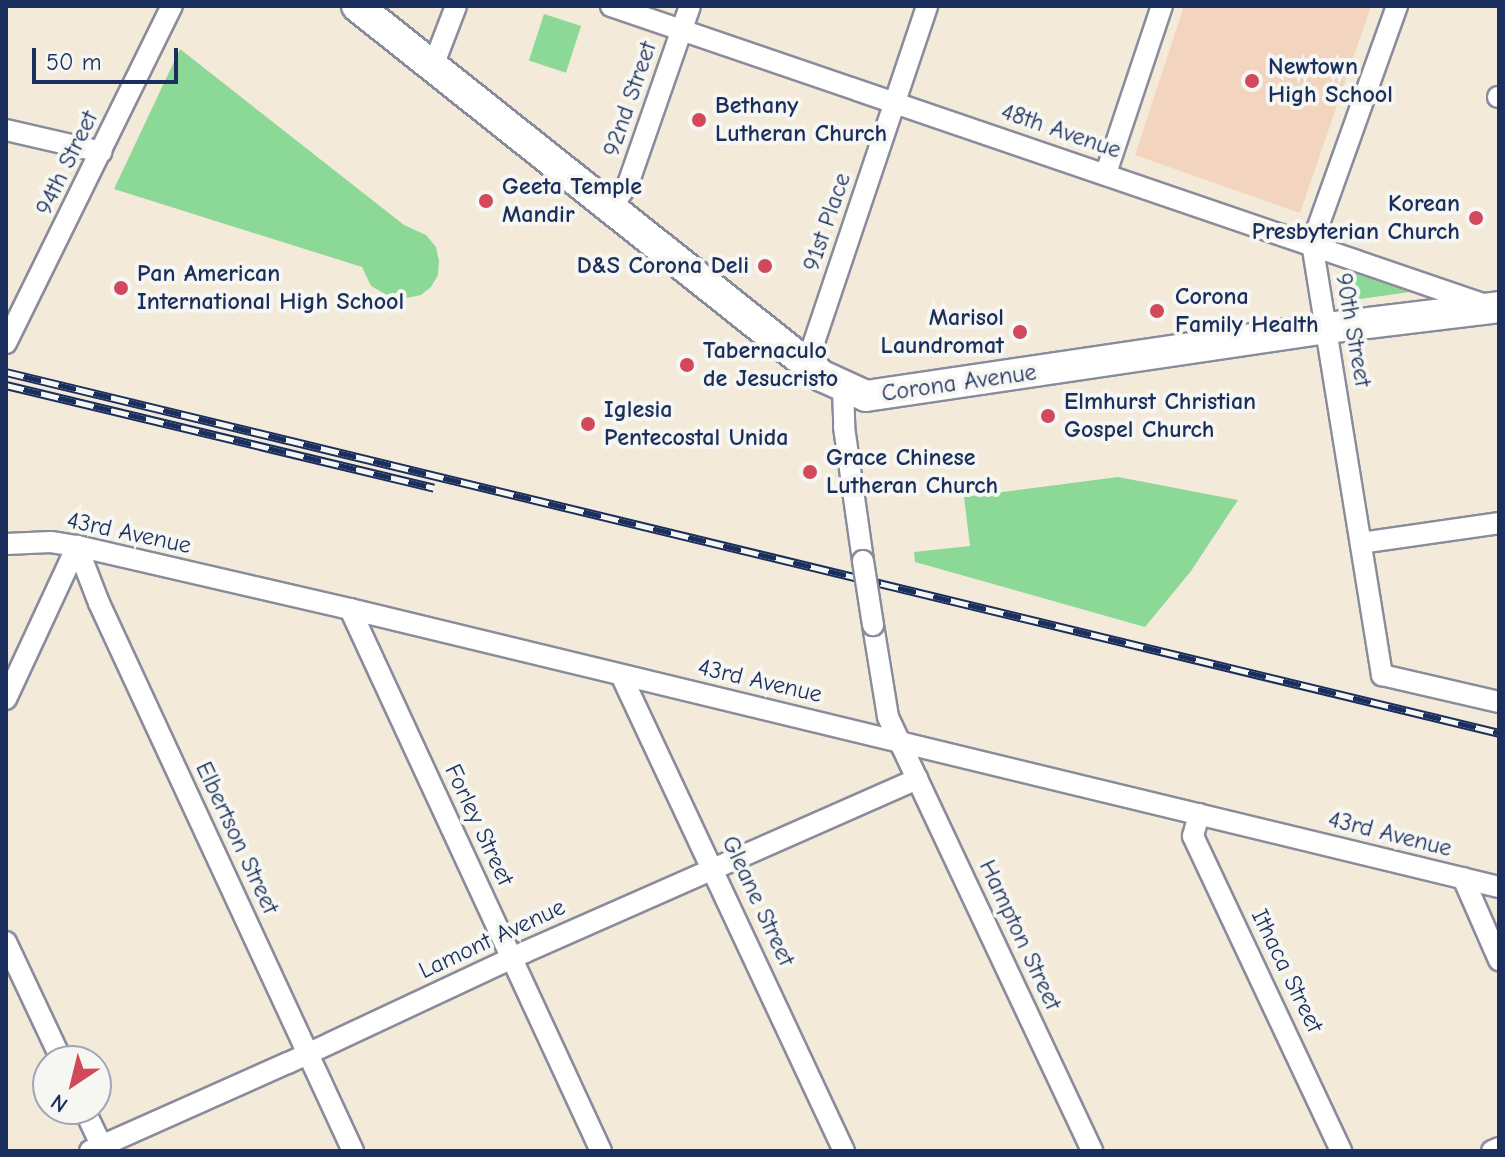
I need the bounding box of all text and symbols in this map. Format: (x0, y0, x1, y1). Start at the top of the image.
scale bar (36, 32, 182, 82)
street label: 92nd Street (597, 38, 663, 160)
text: 50 m (46, 48, 102, 76)
place label: Newtown High School (1268, 53, 1393, 109)
marker: Newtown High School (1243, 72, 1261, 90)
place label: Bethany Lutheran Church (715, 92, 887, 148)
street label: 48th Avenue (997, 97, 1125, 165)
street label: 94th Street (29, 106, 105, 220)
marker: Bethany Lutheran Church (690, 111, 708, 129)
street label: 91st Place (797, 169, 857, 275)
place label: Geeta Temple Mandir (502, 173, 642, 229)
place label: Korean Presbyterian Church (1252, 190, 1460, 246)
marker: Geeta Temple Mandir (477, 192, 495, 210)
marker: Korean Presbyterian Church (1467, 209, 1485, 227)
place label: D&S Corona Deli (577, 252, 749, 280)
marker: D&S Corona Deli (756, 257, 774, 275)
place label: Pan American International High School (137, 260, 404, 316)
street label: 90th Street (1329, 271, 1377, 389)
marker: Pan American International High School (112, 279, 130, 297)
place label: Corona Family Health (1175, 283, 1319, 339)
marker: Corona Family Health (1146, 300, 1168, 322)
place label: Marisol Laundromat (881, 304, 1004, 360)
marker: Marisol Laundromat (1011, 323, 1029, 341)
place label: Tabernaculo de Jesucristo (703, 337, 838, 393)
marker: Tabernaculo de Jesucristo (678, 356, 696, 374)
street label: Corona Avenue (880, 358, 1038, 408)
place label: Elmhurst Christian Gospel Church (1064, 388, 1256, 444)
place label: Iglesia Pentecostal Unida (604, 396, 788, 452)
marker: Elmhurst Christian Gospel Church (1039, 407, 1057, 425)
marker: Iglesia Pentecostal Unida (579, 415, 597, 433)
place label: Grace Chinese Lutheran Church (826, 444, 998, 500)
marker: Grace Chinese Lutheran Church (801, 463, 819, 481)
street label: 43rd Avenue (64, 506, 194, 560)
street label: 43rd Avenue (695, 653, 825, 709)
street label: Elbertson Street (189, 757, 285, 919)
street label: Forley Street (438, 760, 520, 890)
street label: 43rd Avenue (1325, 805, 1455, 863)
street label: Gleane Street (715, 831, 801, 971)
street label: Hampton Street (973, 855, 1067, 1015)
street label: Lamont Avenue (414, 893, 570, 985)
street label: Ithaca Street (1245, 905, 1329, 1037)
north arrow (32, 1045, 112, 1125)
text: N (46, 1088, 73, 1118)

